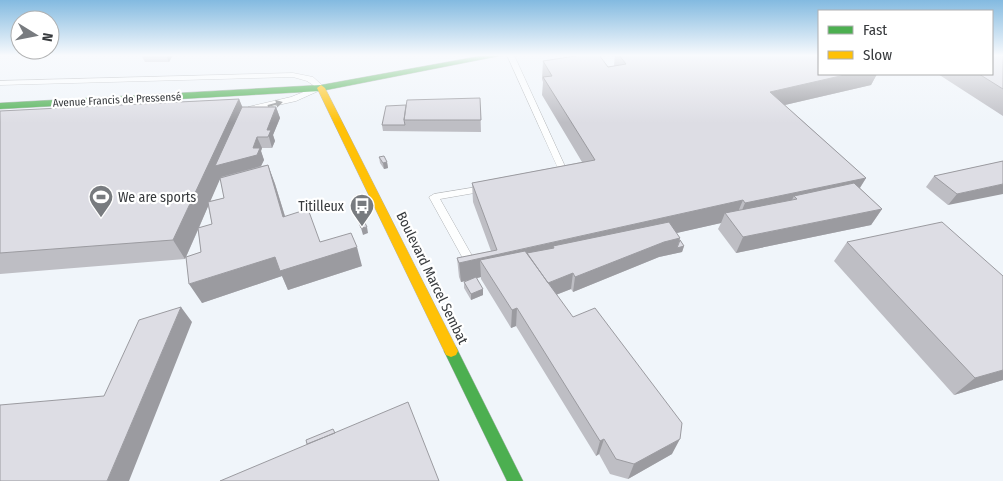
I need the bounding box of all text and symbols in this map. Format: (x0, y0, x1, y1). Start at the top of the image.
north arrow (10, 10, 60, 60)
legend (818, 10, 993, 75)
text: Fast (863, 21, 887, 39)
text: N (38, 32, 56, 43)
text: Slow (863, 46, 892, 64)
street label: Avenue Francis de Pressensé (52, 90, 182, 110)
one-way arrow (268, 99, 283, 107)
sports icon: We are sports (88, 184, 114, 218)
place label: We are sports (118, 189, 196, 206)
bus stop icon: Titilleux (349, 193, 375, 227)
place label: Titilleux (298, 198, 345, 215)
street label: Boulevard Marcel Sembat (393, 209, 472, 347)

